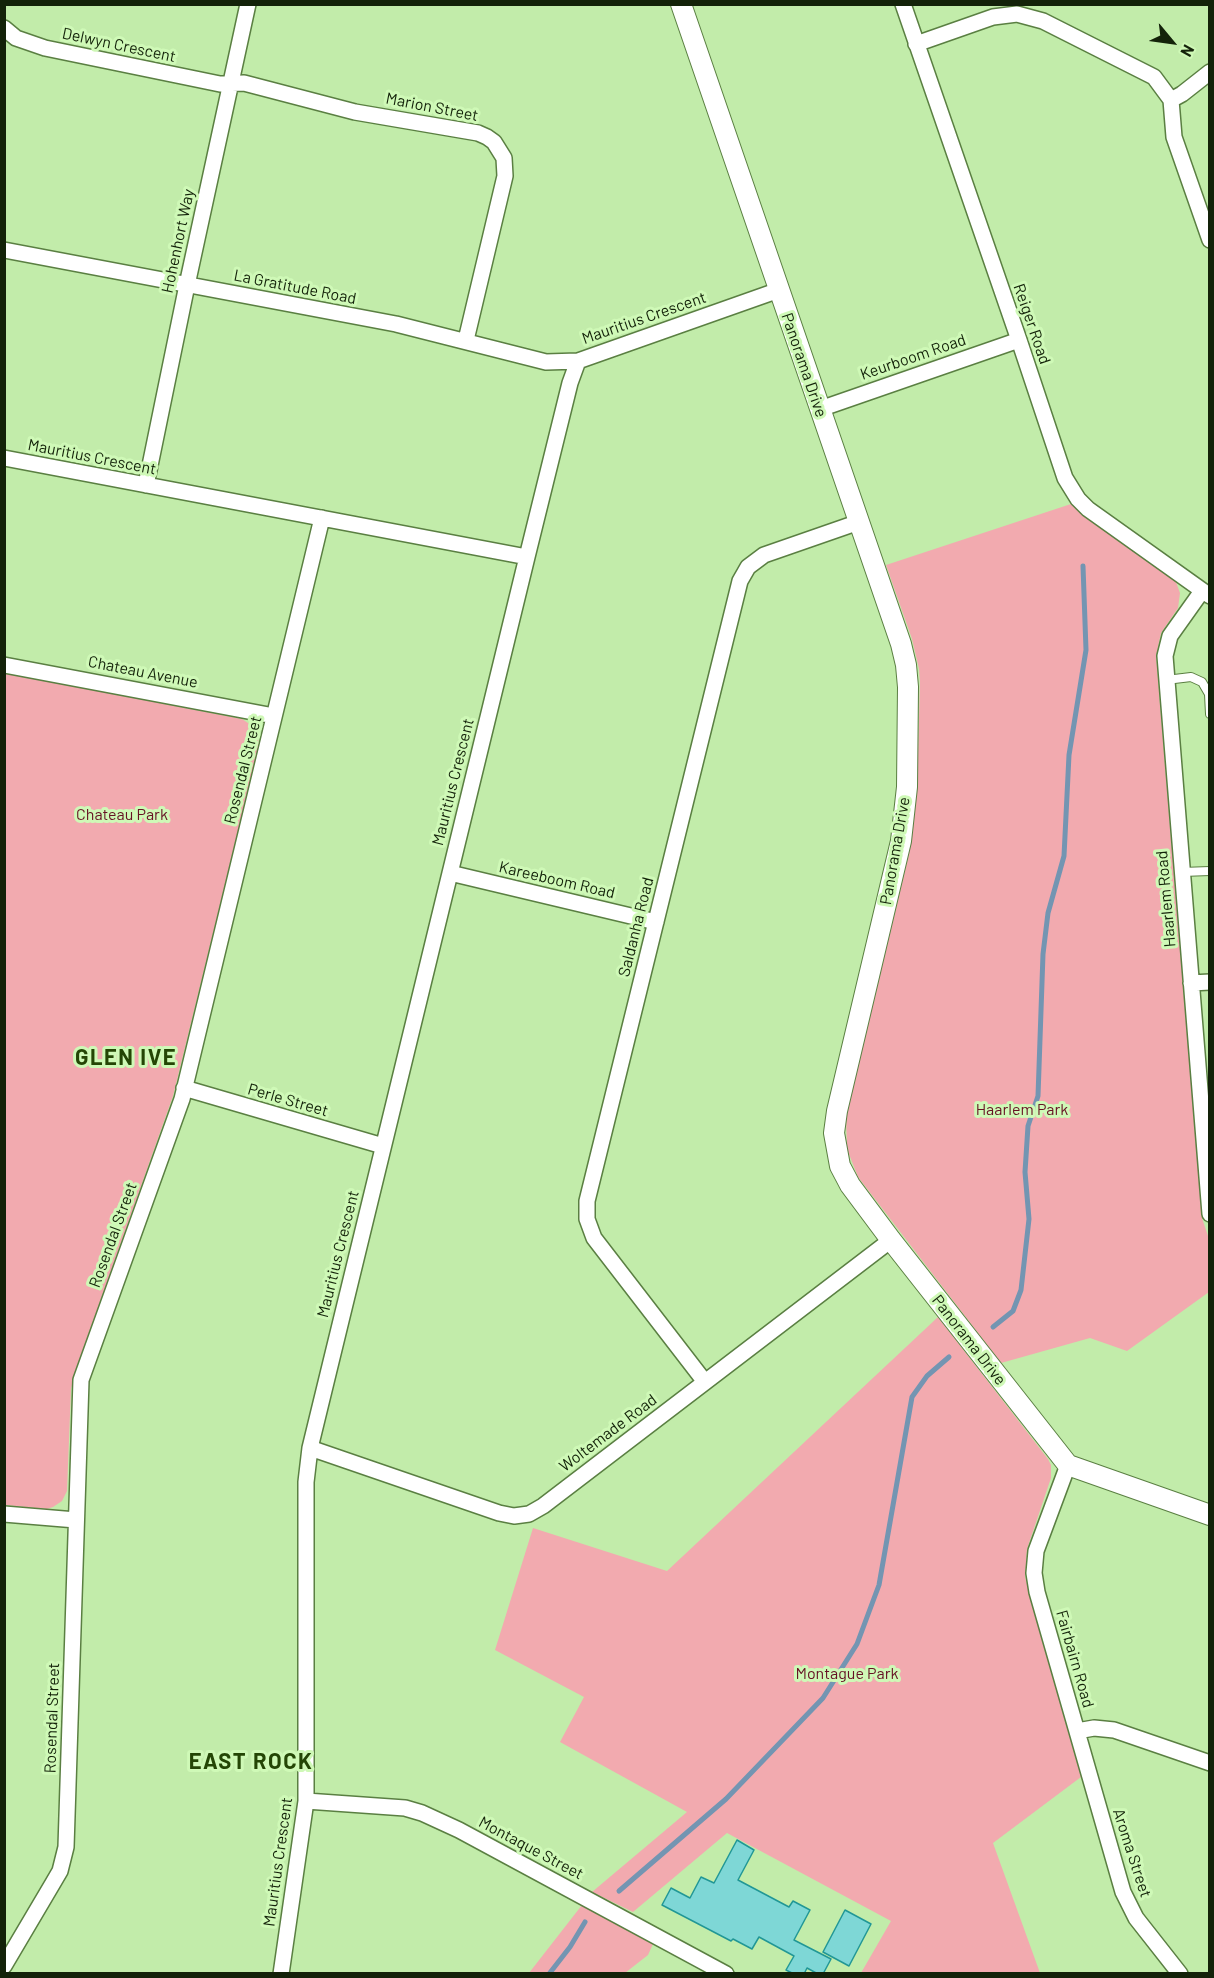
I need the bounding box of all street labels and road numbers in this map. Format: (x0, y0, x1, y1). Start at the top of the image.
street label: Delwyn Crescent (60, 24, 178, 66)
street label: Marion Street (384, 89, 480, 125)
street label: Hohenhort Way (158, 187, 198, 295)
street label: La Gratitude Road (232, 266, 358, 308)
street label: Reiger Road (1009, 281, 1055, 367)
street label: Mauritius Crescent (579, 288, 709, 348)
street label: Panorama Drive (777, 310, 831, 420)
street label: Keurboom Road (858, 330, 968, 384)
street label: Mauritius Crescent (26, 435, 158, 479)
street label: Chateau Avenue (87, 652, 199, 692)
street label: Rosendal Street (220, 714, 266, 826)
street label: Mauritius Crescent (428, 716, 478, 848)
street label: Panorama Drive (876, 796, 914, 906)
street label: Haarlem Road (1152, 850, 1180, 948)
street label: Kareeboom Road (497, 857, 617, 903)
street label: Saldanha Road (614, 875, 658, 979)
street label: Perle Street (246, 1079, 330, 1121)
street label: Rosendal Street (85, 1180, 141, 1290)
street label: Mauritius Crescent (313, 1188, 363, 1320)
street label: Panorama Drive (928, 1291, 1010, 1389)
street label: Woltemade Road (555, 1390, 661, 1476)
street label: Fairbairn Road (1052, 1608, 1098, 1710)
street label: Rosendal Street (40, 1662, 64, 1774)
street label: Mauritius Crescent (259, 1796, 297, 1928)
street label: Aroma Street (1109, 1806, 1155, 1900)
street label: Montaque Street (475, 1812, 587, 1884)

